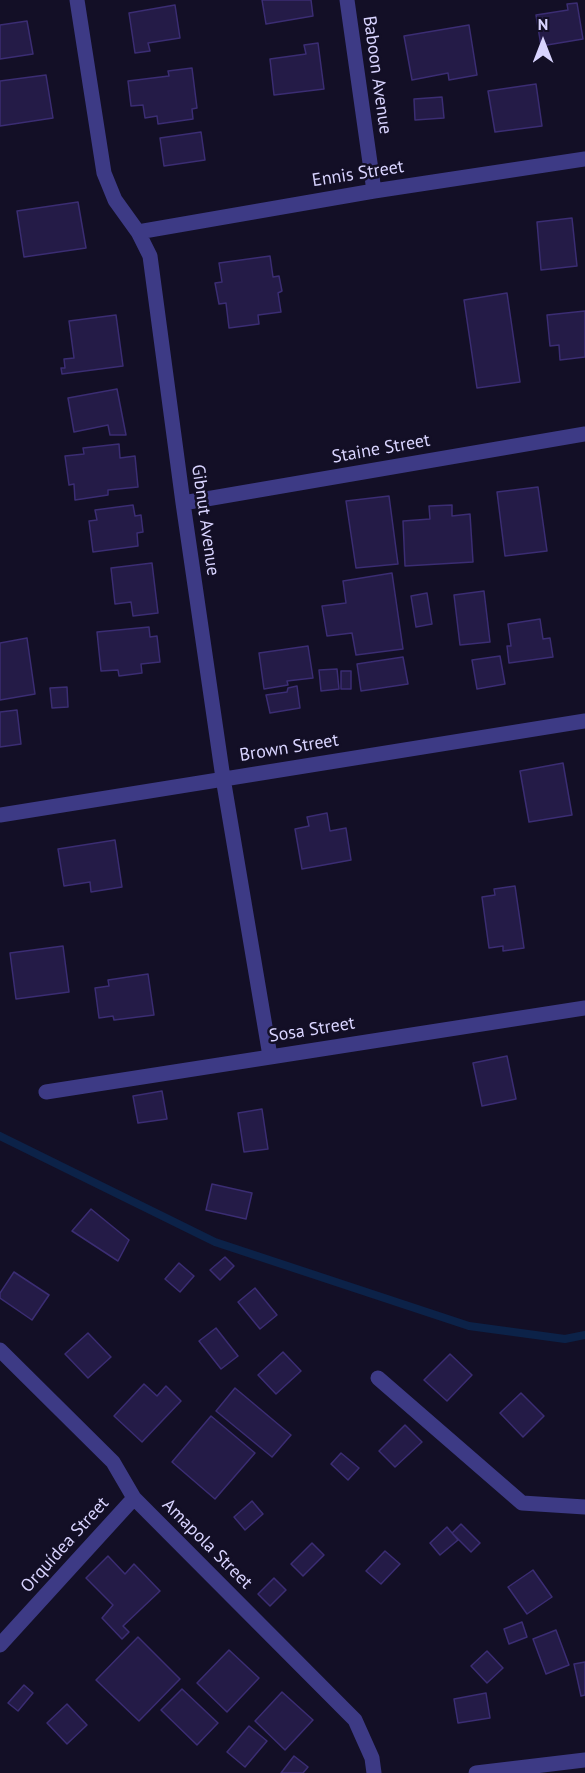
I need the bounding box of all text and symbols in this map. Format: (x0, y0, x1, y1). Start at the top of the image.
north arrow (513, 12, 573, 72)
street label: Baboon Avenue (358, 14, 396, 136)
text: N (538, 14, 548, 34)
street label: Ennis Street (311, 156, 405, 192)
street label: Staine Street (330, 430, 432, 468)
street label: Gibnut Avenue (186, 463, 224, 577)
street label: Brown Street (238, 730, 340, 766)
street label: Sosa Street (268, 1013, 356, 1047)
street label: Orquídea Street (16, 1493, 114, 1597)
street label: Amapola Street (157, 1494, 257, 1594)

